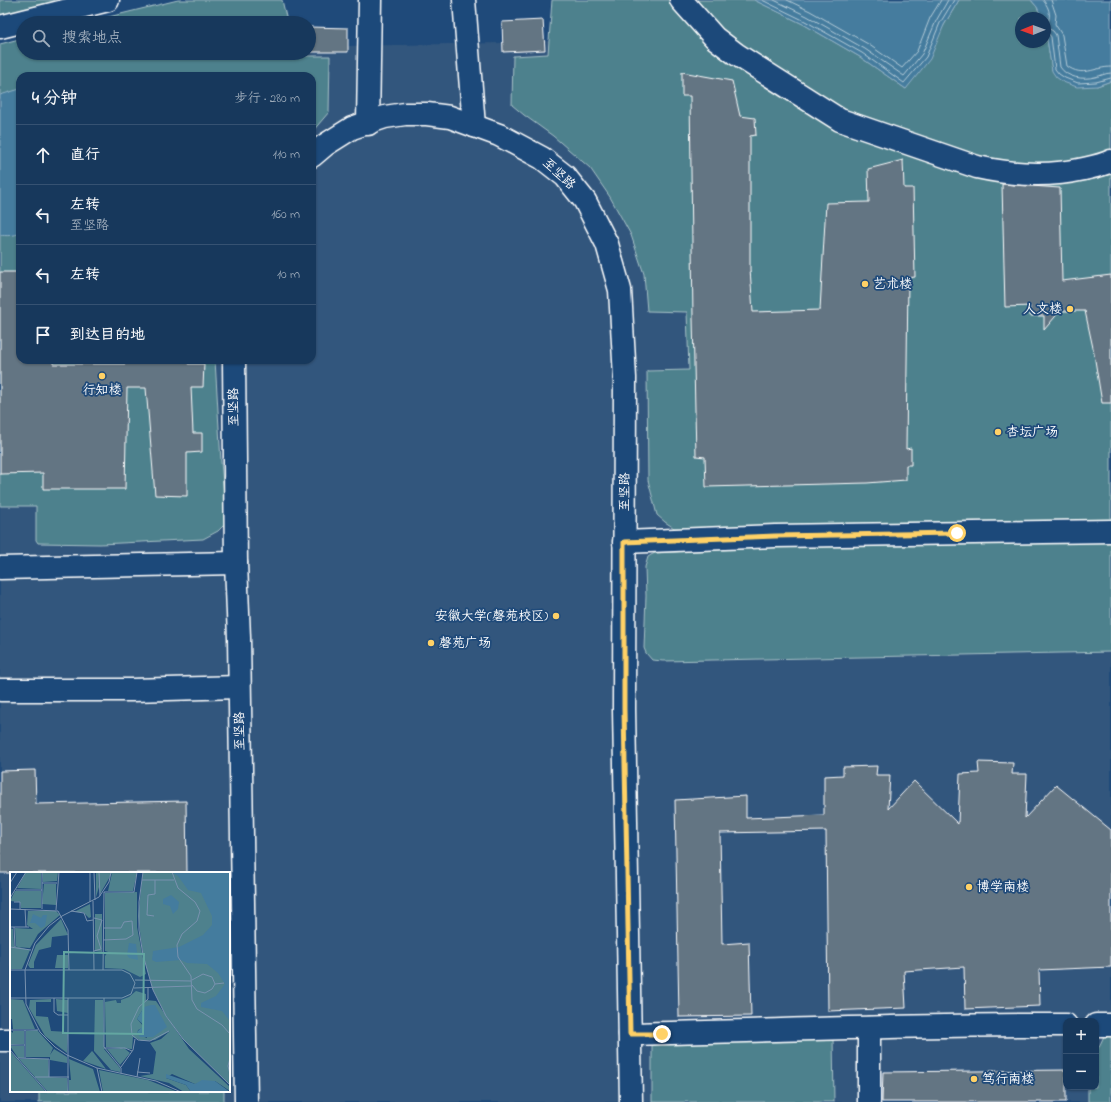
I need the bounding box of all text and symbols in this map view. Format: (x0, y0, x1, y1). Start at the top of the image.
north arrow (1015, 12, 1051, 48)
search box (16, 16, 316, 60)
icon: search (30, 27, 52, 49)
text: 搜索地点 (62, 27, 122, 49)
text: 4 分钟 (32, 86, 77, 111)
text: 步行 · 280 m (234, 89, 300, 108)
icon: ahead (32, 144, 54, 166)
text: 直行 (70, 144, 100, 166)
text: 110 m (273, 145, 300, 164)
street label: 至坚路 (538, 154, 580, 194)
text: 左转 (70, 194, 100, 216)
icon: left (32, 204, 54, 226)
text: 160 m (271, 205, 300, 224)
text: 至坚路 (70, 216, 109, 235)
icon: left (32, 264, 54, 286)
text: 左转 (70, 264, 100, 286)
text: 10 m (277, 265, 300, 284)
place label: 艺术楼 (873, 275, 912, 294)
marker: 艺术楼 (860, 279, 870, 289)
place label: 人文楼 (1023, 300, 1062, 319)
marker: 人文楼 (1065, 304, 1075, 314)
icon: arrive (32, 324, 54, 346)
text: 到达目的地 (70, 324, 145, 346)
marker: 行知楼 (97, 371, 107, 381)
place label: 行知楼 (82, 381, 122, 400)
street label: 至坚路 (224, 387, 244, 427)
place label: 杏坛广场 (1006, 423, 1058, 442)
marker: 杏坛广场 (993, 427, 1003, 437)
street label: 至坚路 (615, 472, 635, 512)
route start (948, 524, 966, 542)
place label: 安徽大学(磬苑校区) (435, 607, 548, 626)
marker: 安徽大学(磬苑校区) (551, 611, 561, 621)
place label: 磬苑广场 (439, 634, 491, 653)
marker: 磬苑广场 (426, 638, 436, 648)
street label: 至坚路 (230, 711, 250, 751)
inset map (10, 872, 230, 1092)
place label: 博学南楼 (977, 878, 1029, 897)
marker: 博学南楼 (964, 882, 974, 892)
map controls (1063, 1018, 1099, 1090)
button: + (1063, 1018, 1099, 1054)
route end (653, 1025, 671, 1043)
button: − (1063, 1054, 1099, 1090)
place label: 笃行南楼 (982, 1070, 1034, 1089)
marker: 笃行南楼 (969, 1074, 979, 1084)

